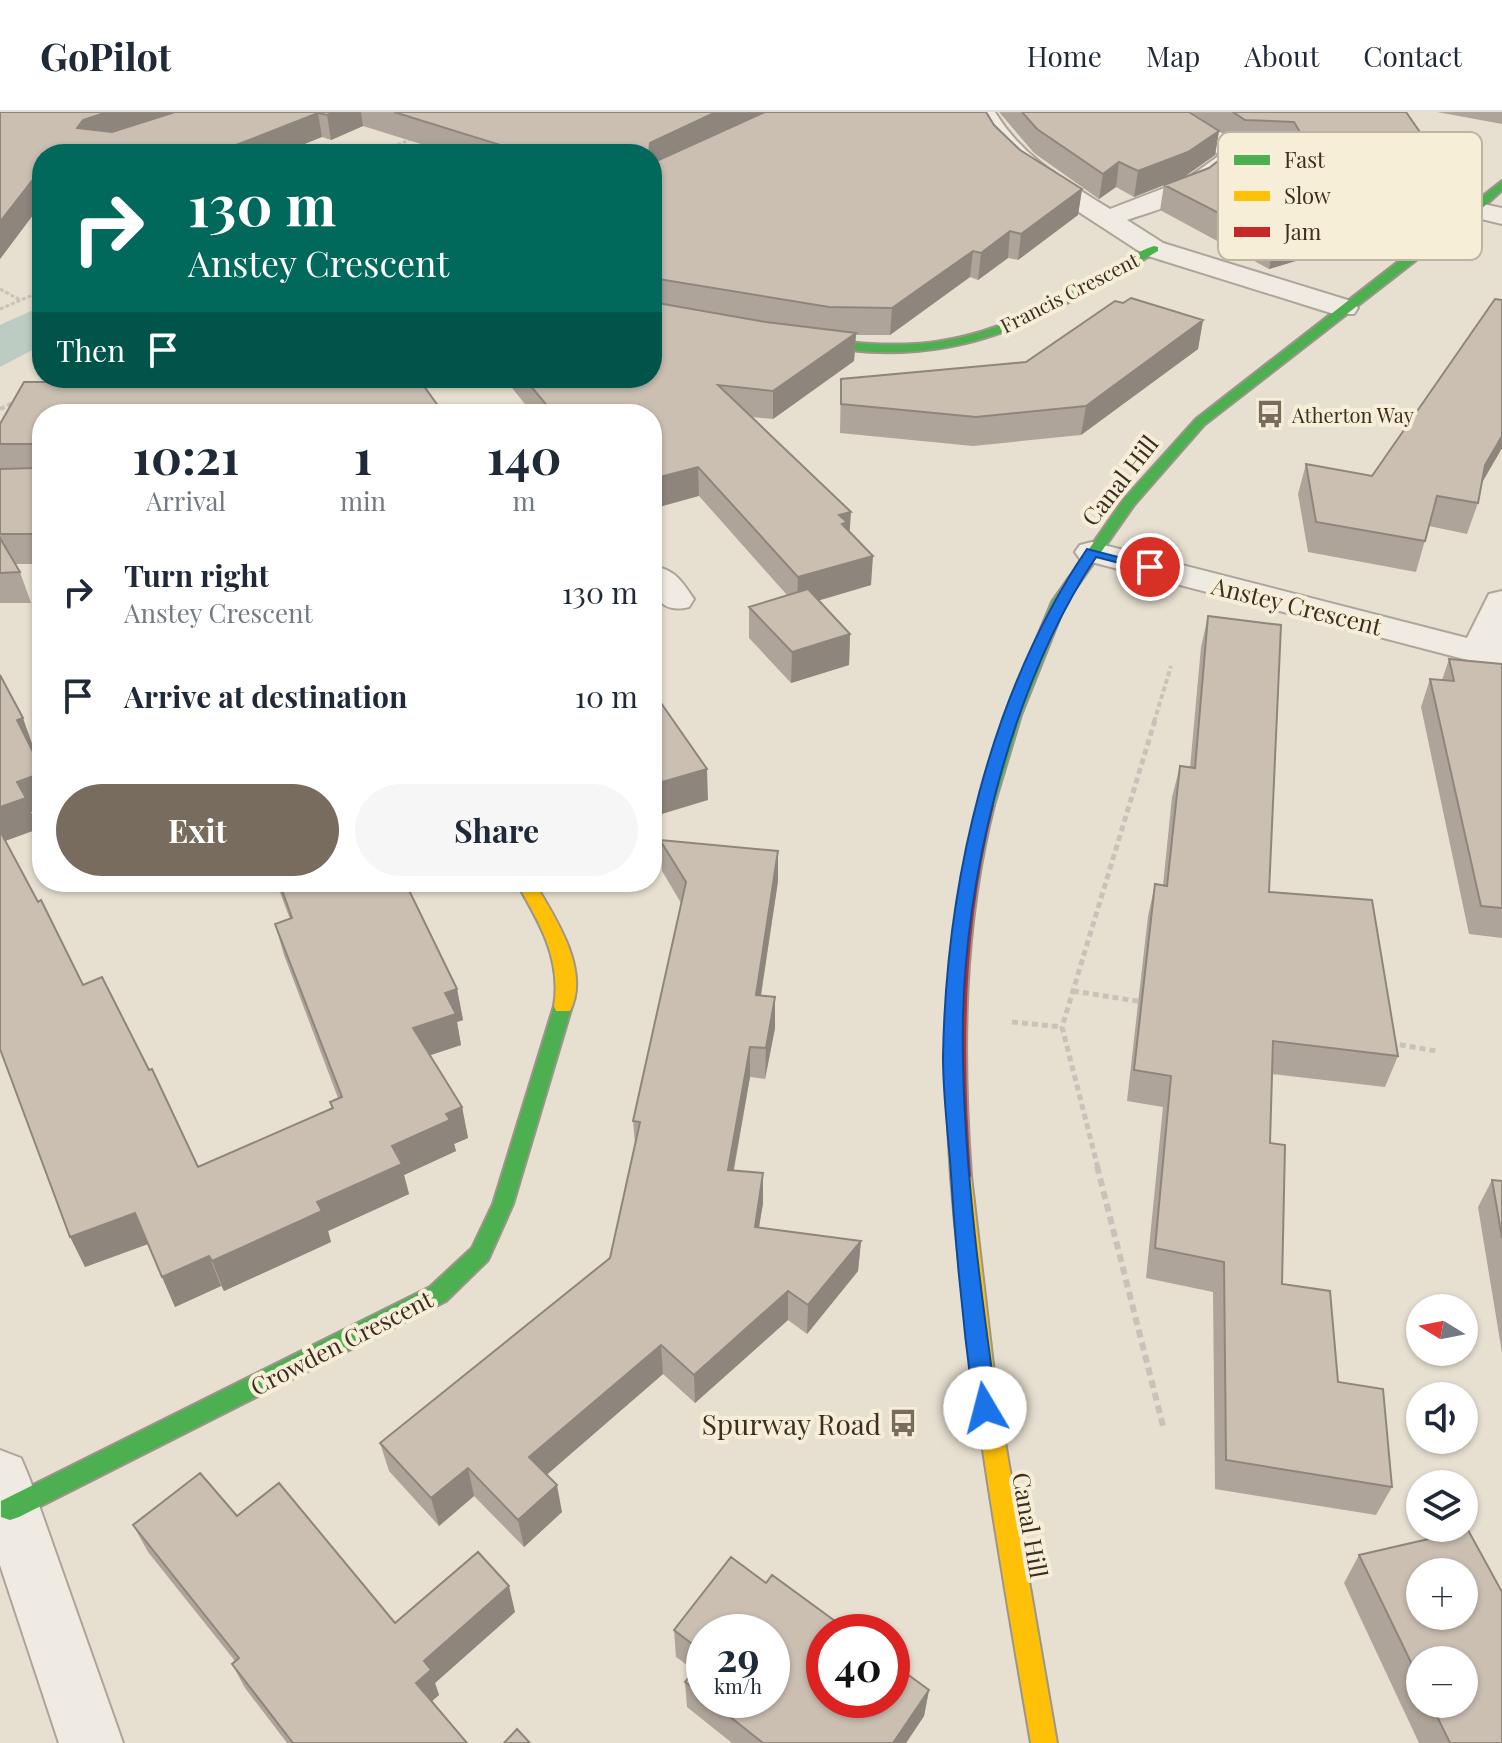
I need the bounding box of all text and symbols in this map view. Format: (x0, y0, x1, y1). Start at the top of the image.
text: GoPilot (40, 30, 171, 81)
text: Home (1027, 37, 1102, 74)
text: Map (1146, 37, 1200, 74)
text: About (1244, 37, 1319, 74)
text: Contact (1363, 37, 1462, 74)
legend (1218, 132, 1482, 260)
text: Fast (1284, 144, 1326, 174)
text: 130 m (188, 166, 336, 241)
icon: right (56, 176, 160, 280)
text: Slow (1284, 180, 1331, 210)
text: Jam (1283, 216, 1322, 246)
text: Anstey Crescent (188, 238, 449, 286)
street label: Francis Crescent (995, 245, 1144, 339)
icon: arrive (141, 328, 185, 372)
text: Then (56, 330, 125, 370)
bus stop icon: Atherton Way (1255, 399, 1285, 429)
place label: Atherton Way (1291, 401, 1414, 428)
text: 10:21 (133, 423, 239, 487)
text: 1 (354, 423, 372, 487)
text: 140 (487, 423, 561, 487)
street label: Canal Hill (1074, 428, 1164, 532)
text: Arrival (146, 483, 226, 518)
text: min (340, 483, 386, 518)
text: m (512, 483, 536, 518)
pin (1116, 533, 1184, 601)
icon: arrive (1128, 545, 1172, 589)
text: Turn right (124, 555, 269, 595)
street label: Anstey Crescent (1208, 568, 1386, 642)
icon: right (56, 570, 100, 614)
text: 130 m (562, 572, 638, 612)
text: Anstey Crescent (124, 595, 313, 630)
icon: arrive (56, 674, 100, 718)
text: Arrive at destination (124, 676, 407, 716)
text: 10 m (575, 676, 638, 716)
button: Exit (56, 784, 339, 876)
button: Share (355, 784, 638, 876)
street label: Crowden Crescent (244, 1282, 438, 1402)
north arrow (1406, 1294, 1478, 1366)
map controls (1406, 1294, 1478, 1718)
position arrow (943, 1366, 1027, 1450)
button: sound (1406, 1382, 1478, 1454)
place label: Spurway Road (702, 1405, 881, 1442)
bus stop icon: Spurway Road (888, 1408, 918, 1438)
street label: Canal Hill (1006, 1470, 1056, 1580)
button: layers (1406, 1470, 1478, 1542)
button: + (1406, 1558, 1478, 1630)
speed limit sign: 40 (806, 1614, 910, 1718)
text: 29 (716, 1629, 760, 1682)
button: − (1406, 1646, 1478, 1718)
text: km/h (714, 1672, 762, 1699)

